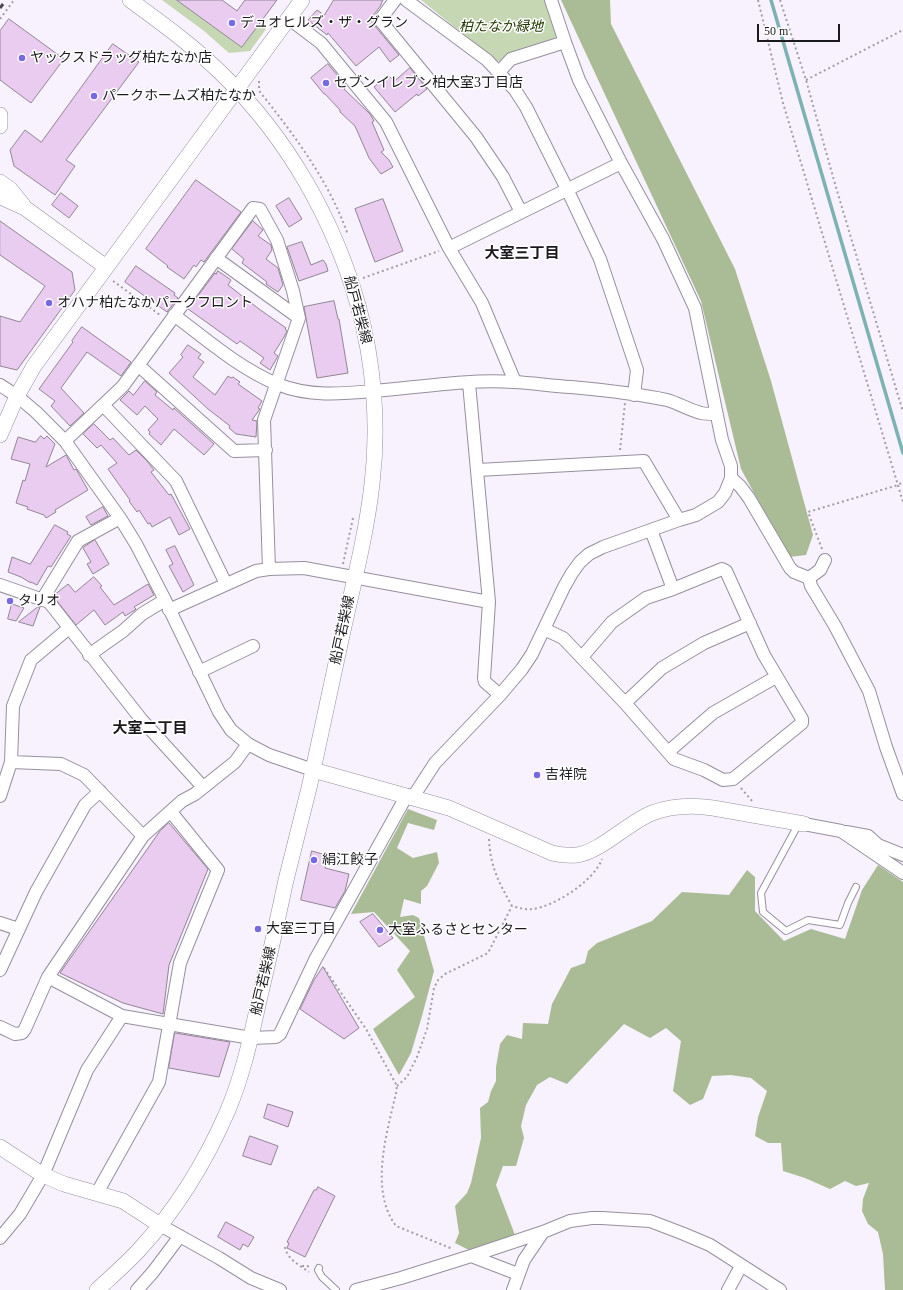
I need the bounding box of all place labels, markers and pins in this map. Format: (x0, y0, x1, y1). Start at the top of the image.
place label: デュオヒルズ・ザ・グラン (240, 15, 408, 31)
marker: デュオヒルズ・ザ・グラン (227, 18, 237, 28)
place label: ヤックスドラッグ柏たなか店 (30, 50, 212, 66)
marker: ヤックスドラッグ柏たなか店 (17, 53, 27, 63)
place label: セブンイレブン柏大室3丁目店 (334, 75, 523, 91)
marker: セブンイレブン柏大室3丁目店 (321, 78, 331, 88)
place label: パークホームズ柏たなか (102, 88, 256, 104)
marker: パークホームズ柏たなか (89, 91, 99, 101)
place label: オハナ柏たなかパークフロント (57, 295, 253, 311)
marker: オハナ柏たなかパークフロント (44, 298, 54, 308)
place label: タリオ (18, 593, 60, 609)
marker: タリオ (5, 596, 15, 606)
place label: 吉祥院 (545, 767, 587, 783)
marker: 吉祥院 (532, 770, 542, 780)
place label: 絹江餃子 (322, 852, 378, 868)
marker: 絹江餃子 (309, 855, 319, 865)
place label: 大室三丁目 (266, 921, 336, 937)
place label: 大室ふるさとセンター (388, 922, 528, 938)
marker: 大室三丁目 (253, 924, 263, 934)
marker: 大室ふるさとセンター (375, 925, 385, 935)

